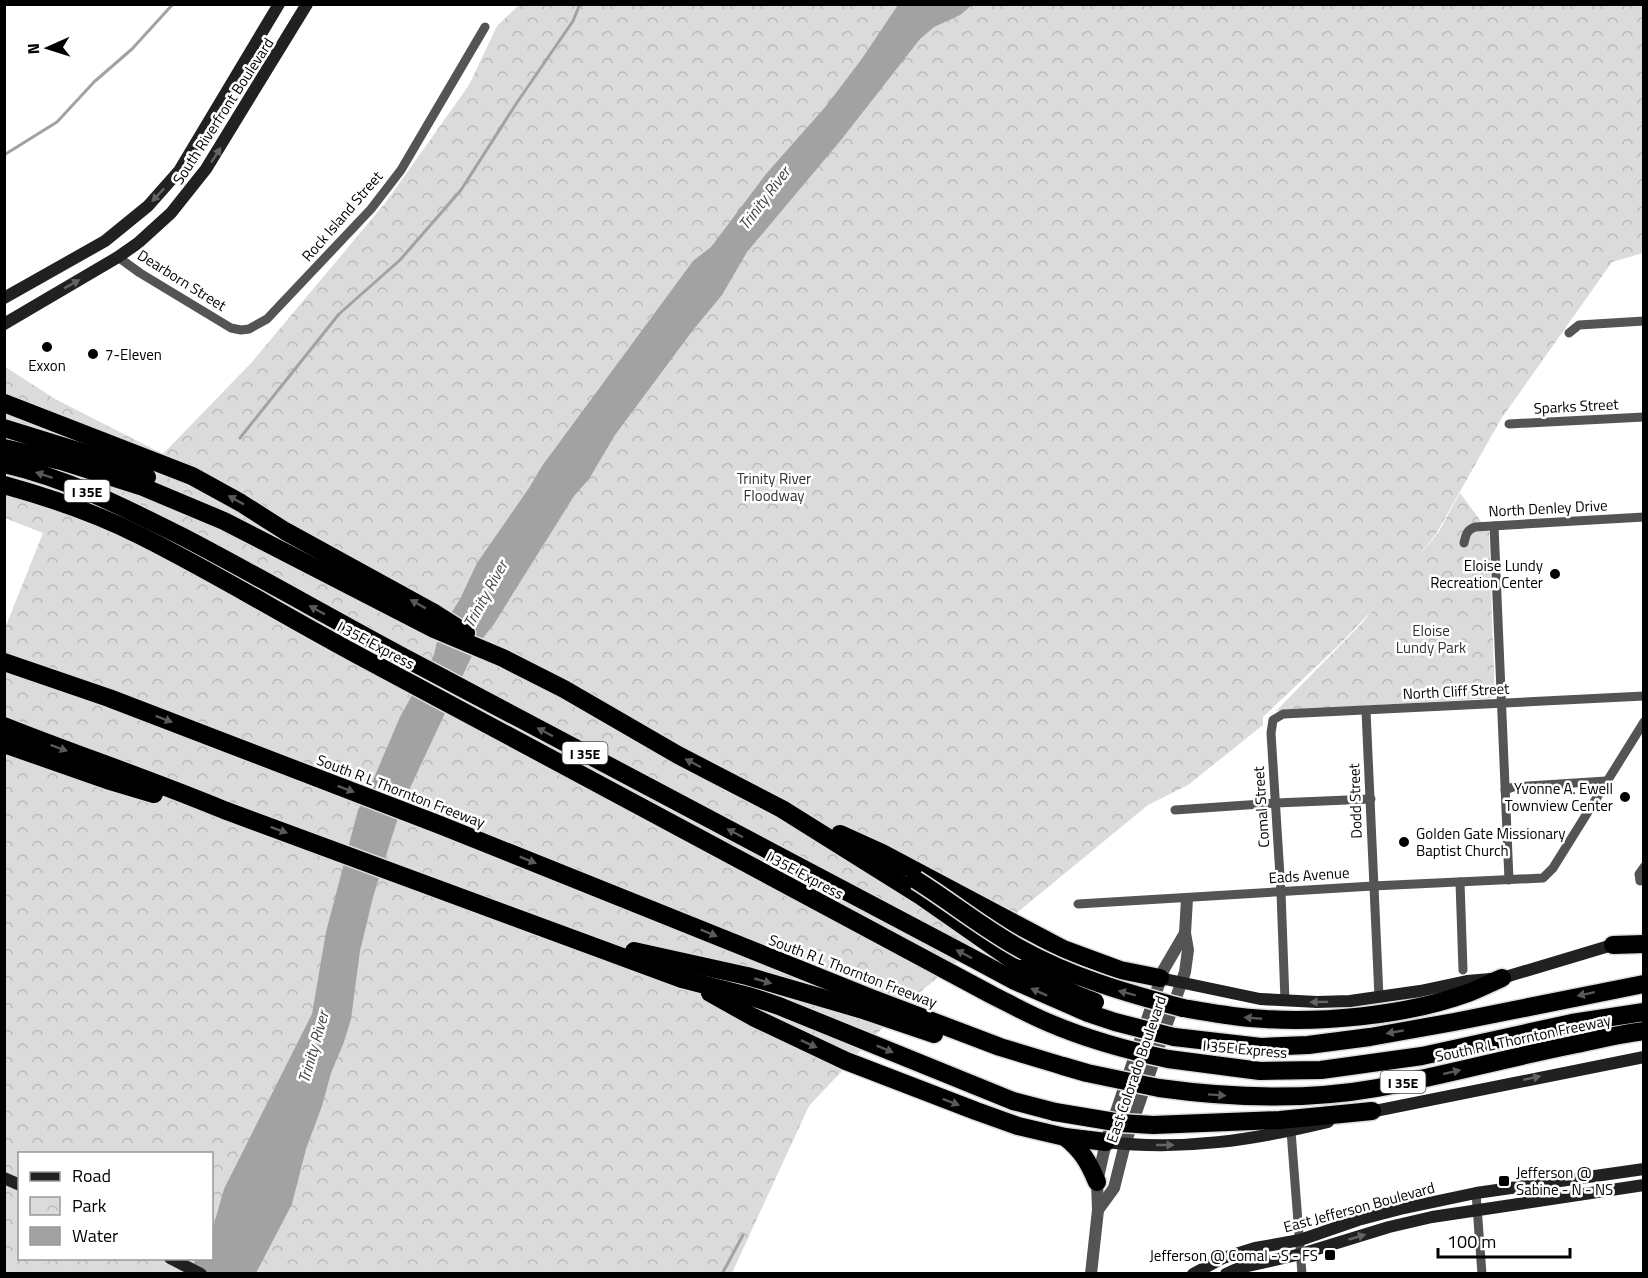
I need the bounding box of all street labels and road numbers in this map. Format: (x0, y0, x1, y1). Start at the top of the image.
street label: South Riverfront Boulevard (167, 33, 279, 189)
street label: Rock Island Street (296, 165, 388, 266)
street label: Dearborn Street (133, 243, 232, 317)
street label: Sparks Street (1533, 392, 1620, 420)
road number: I 35E (64, 480, 110, 502)
street label: North Denley Drive (1488, 493, 1608, 523)
street label: I 35E Express (333, 615, 419, 675)
street label: North Cliff Street (1402, 677, 1511, 705)
road number: I 35E (562, 742, 608, 764)
street label: South R L Thornton Freeway (313, 748, 489, 834)
street label: Dodd Street (1342, 762, 1368, 839)
street label: Comal Street (1247, 765, 1275, 848)
street label: I 35E Express (762, 845, 848, 905)
street label: Eads Avenue (1268, 861, 1350, 889)
street label: South R L Thornton Freeway (765, 928, 941, 1014)
street label: East Colorado Boulevard (1100, 992, 1172, 1146)
street label: South R L Thornton Freeway (1433, 1008, 1613, 1068)
street label: I 35E Express (1202, 1034, 1288, 1064)
road number: I 35E (1380, 1071, 1426, 1093)
street label: East Jefferson Boulevard (1281, 1176, 1437, 1238)

